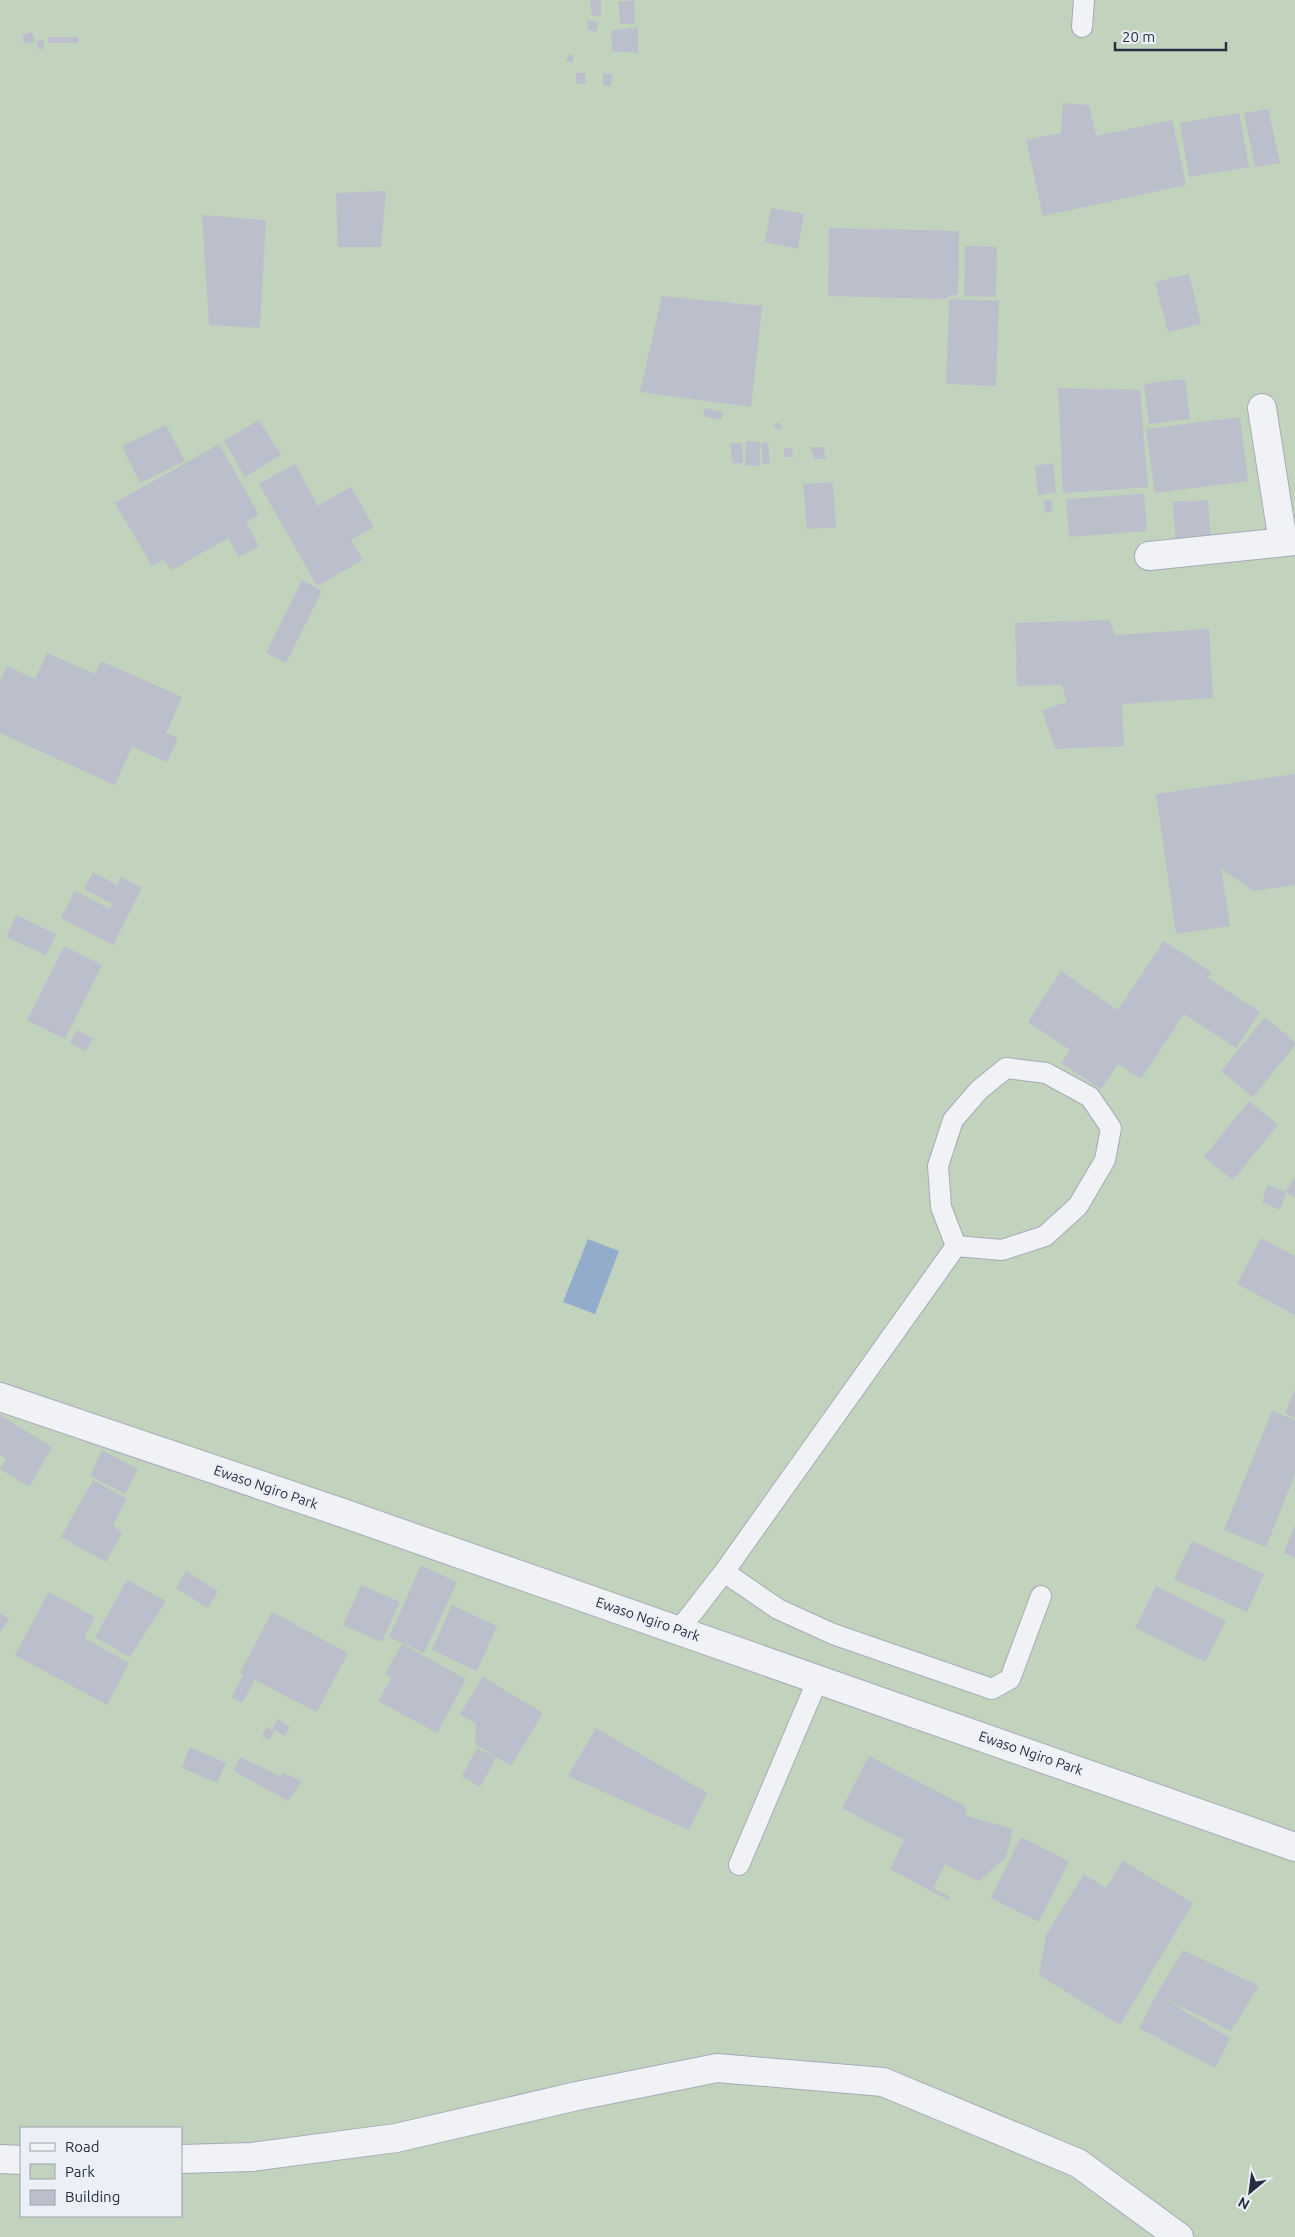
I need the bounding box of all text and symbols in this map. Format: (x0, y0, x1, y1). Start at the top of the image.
scale bar (1115, 20, 1226, 52)
text: 20 m (1122, 28, 1155, 45)
street label: Ewaso Ngiro Park (212, 1462, 320, 1512)
street label: Ewaso Ngiro Park (594, 1594, 702, 1644)
street label: Ewaso Ngiro Park (977, 1728, 1085, 1778)
legend (20, 2127, 182, 2217)
text: Road (65, 2138, 100, 2155)
text: Park (65, 2163, 95, 2180)
north arrow (1225, 2167, 1275, 2217)
text: Building (65, 2188, 120, 2205)
text: N (1235, 2194, 1252, 2213)

